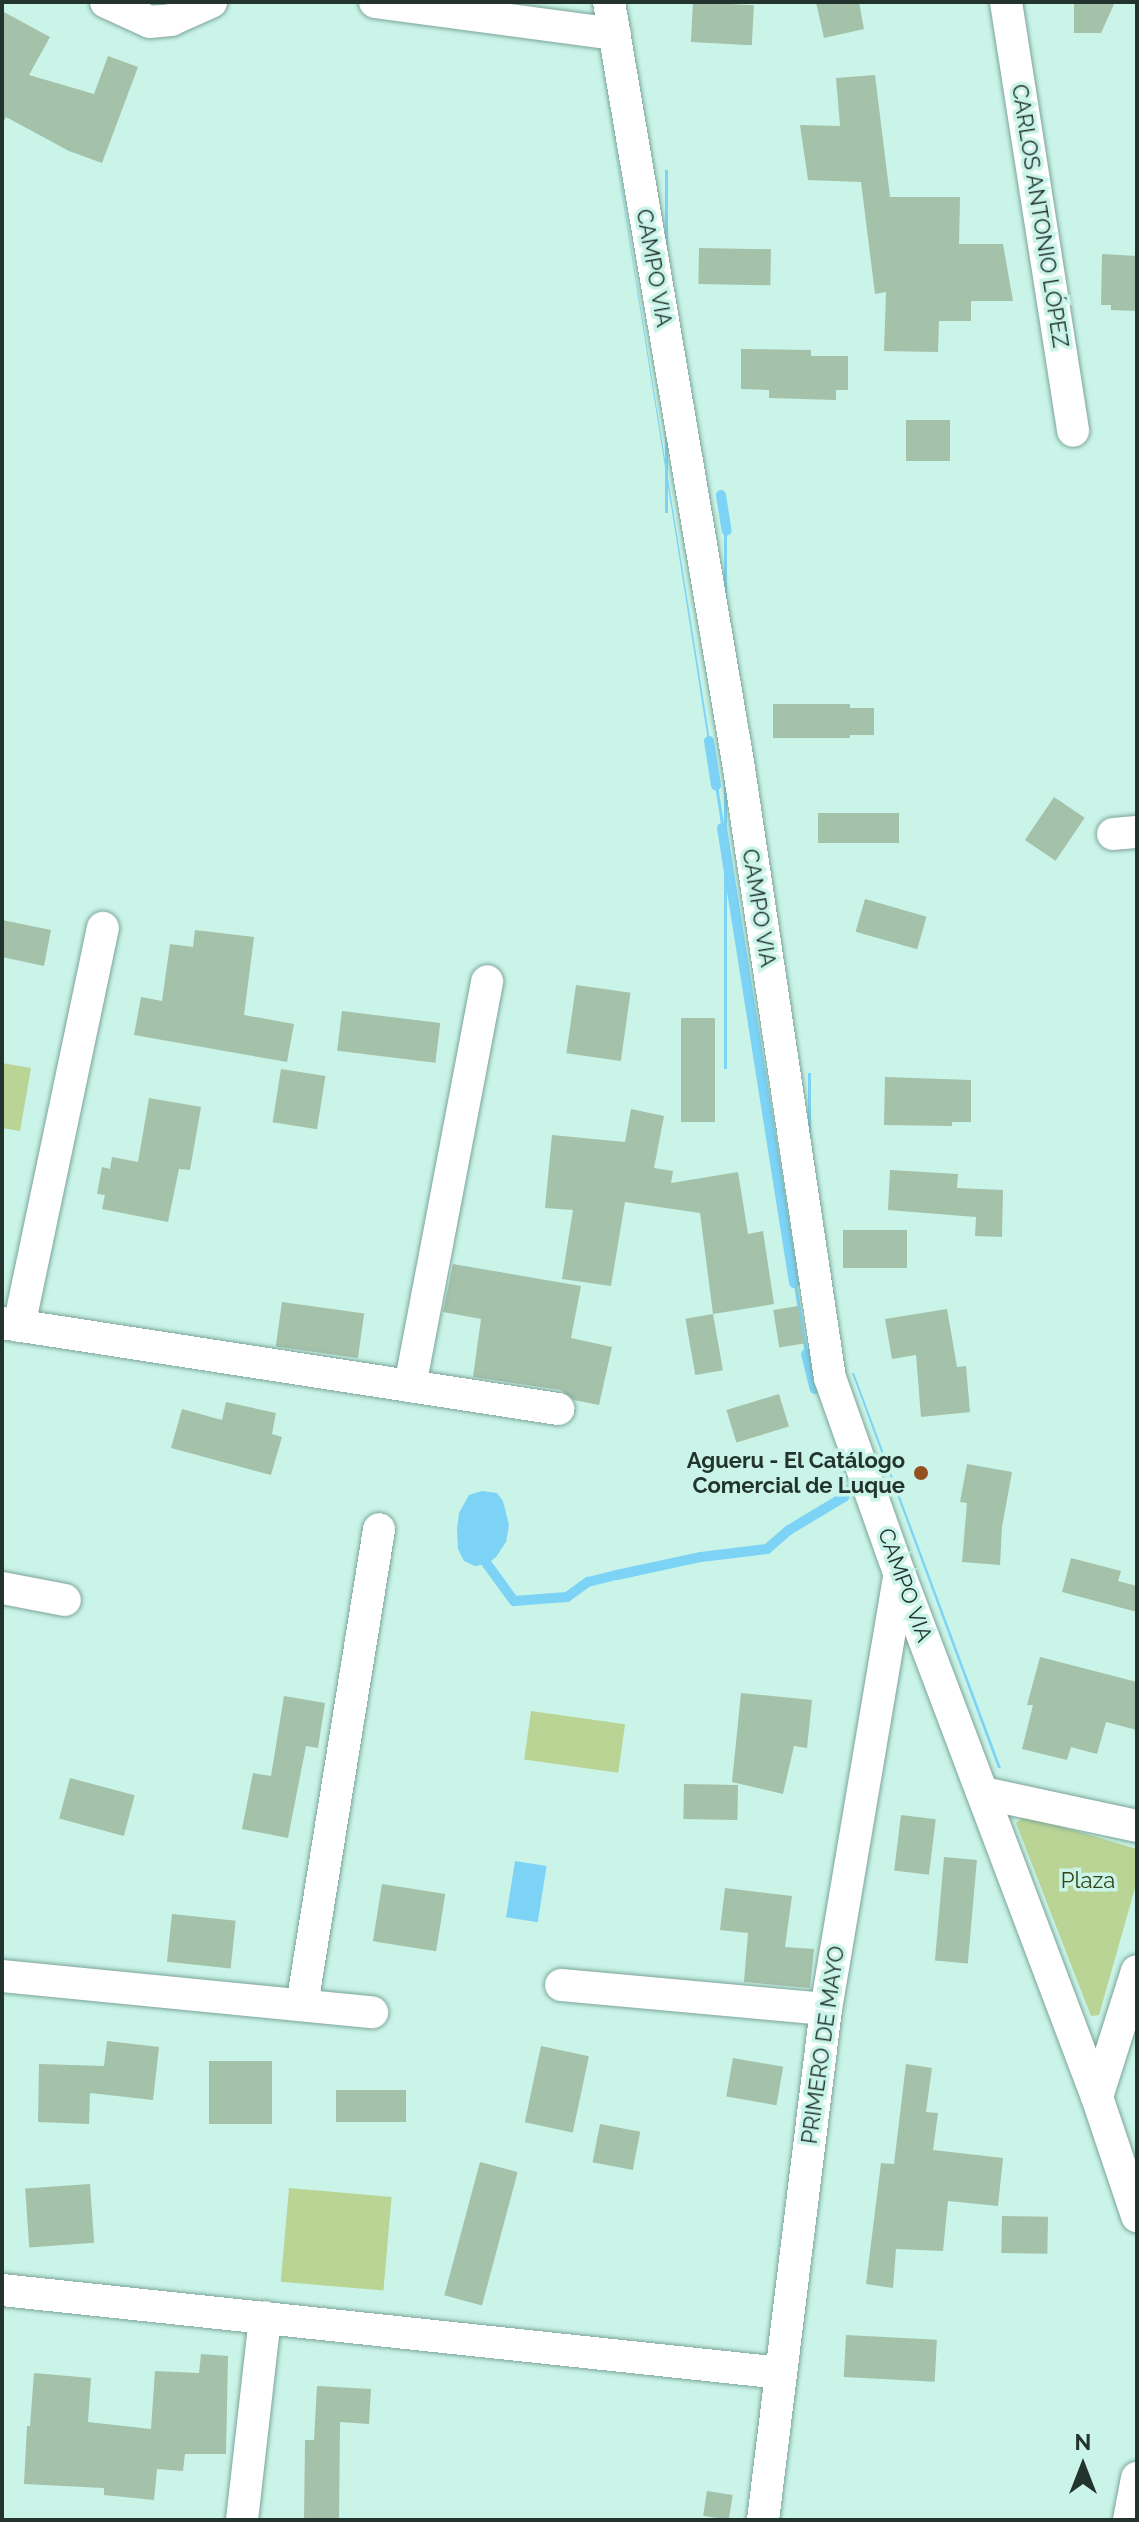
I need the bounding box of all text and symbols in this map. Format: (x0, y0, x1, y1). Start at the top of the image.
street label: CARLOS ANTONIO LÓPEZ (1006, 82, 1074, 350)
street label: CAMPO VIA (631, 207, 677, 329)
street label: CAMPO VIA (737, 847, 781, 969)
place label: Agueru - El Catálogo Comercial de Luque (686, 1447, 905, 1498)
marker: Agueru - El Catálogo Comercial de Luque (912, 1464, 930, 1482)
street label: CAMPO VIA (872, 1524, 938, 1646)
park label: Plaza (1061, 1868, 1115, 1894)
street label: PRIMERO DE MAYO (796, 1944, 850, 2146)
north arrow (1043, 2426, 1123, 2506)
text: N (1075, 2429, 1091, 2455)

